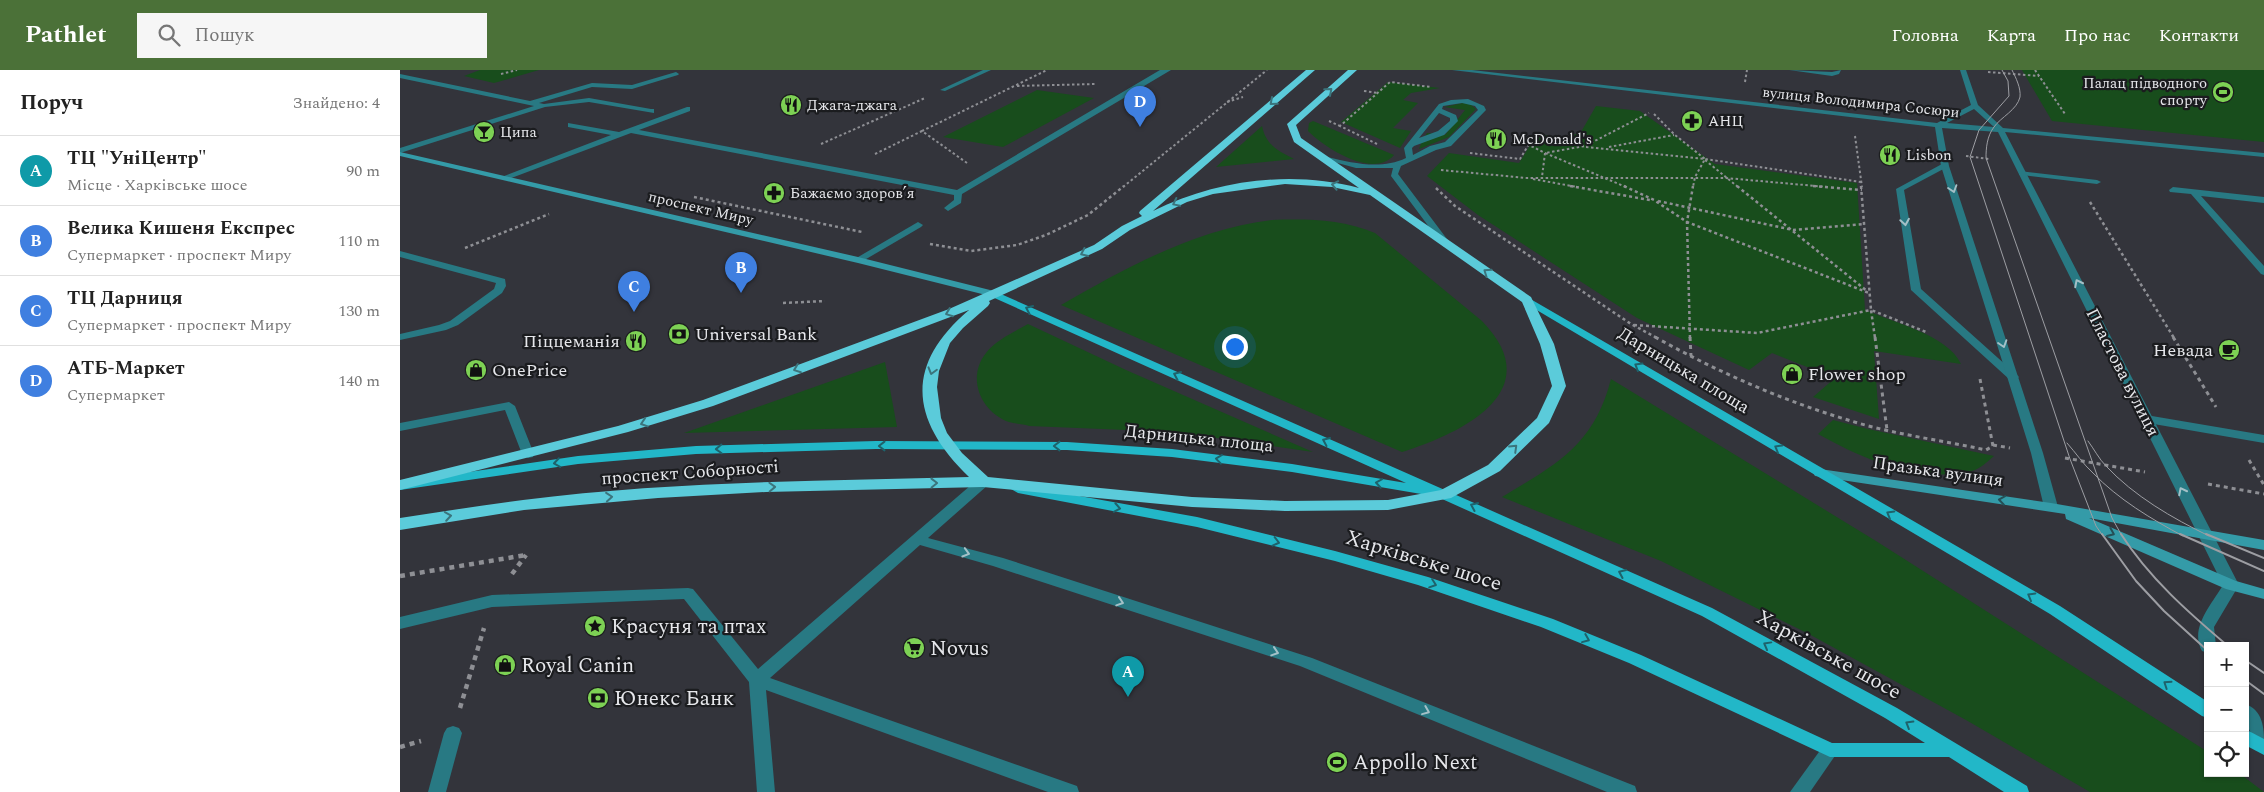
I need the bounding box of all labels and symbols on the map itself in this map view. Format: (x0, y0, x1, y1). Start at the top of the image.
place label: Палац підводного спорту (2083, 72, 2208, 112)
sports icon: Палац підводного спорту (2211, 80, 2235, 104)
street label: вулиця Володимира Сосюри (1761, 81, 1961, 124)
pin: D (1124, 86, 1156, 127)
one-way arrow (1324, 87, 1333, 96)
restaurant icon: Джага-джага (779, 93, 803, 117)
place label: Джага-джага (807, 94, 898, 117)
one-way arrow (1270, 96, 1279, 105)
pharmacy icon: АНЦ (1680, 109, 1704, 133)
place label: АНЦ (1708, 110, 1743, 133)
bar icon: Ципа (472, 120, 496, 144)
place label: Ципа (500, 121, 538, 144)
restaurant icon: McDonald's (1484, 127, 1508, 151)
place label: McDonald's (1512, 128, 1592, 151)
restaurant icon: Lisbon (1878, 143, 1902, 167)
place label: Lisbon (1906, 144, 1952, 167)
one-way arrow (1331, 180, 1340, 191)
pharmacy icon: Бажаємо здоровʼя (762, 181, 786, 205)
place label: Бажаємо здоровʼя (790, 182, 915, 205)
street label: проспект Миру (646, 185, 757, 232)
one-way arrow (1947, 185, 1957, 193)
one-way arrow (1172, 197, 1181, 208)
one-way arrow (1900, 218, 1910, 226)
one-way arrow (1080, 247, 1089, 257)
pin: B (725, 252, 757, 293)
one-way arrow (1483, 269, 1492, 278)
pin: C (618, 271, 650, 312)
one-way arrow (2074, 279, 2084, 288)
street label: Пластова вулиця (2079, 303, 2167, 441)
one-way arrow (1025, 305, 1034, 316)
one-way arrow (945, 307, 954, 317)
street label: Дарницька площа (1613, 320, 1755, 421)
place label: Universal Bank (695, 321, 817, 348)
bank icon: Universal Bank (667, 322, 691, 346)
place label: Піццеманія (523, 328, 620, 355)
restaurant icon: Піццеманія (624, 329, 648, 353)
your location (1222, 334, 1248, 360)
place label: Невада (2153, 337, 2213, 364)
cafe icon: Невада (2217, 338, 2241, 362)
one-way arrow (1997, 339, 2007, 348)
place label: OnePrice (492, 357, 567, 384)
shop icon: OnePrice (464, 358, 488, 382)
place label: Flower shop (1808, 361, 1906, 388)
one-way arrow (1635, 362, 1644, 372)
shop icon: Flower shop (1780, 362, 1804, 386)
one-way arrow (793, 363, 802, 373)
one-way arrow (927, 366, 937, 375)
one-way arrow (1173, 371, 1182, 382)
one-way arrow (640, 417, 648, 427)
street label: Дарницька площа (1123, 417, 1275, 460)
one-way arrow (1322, 436, 1331, 447)
one-way arrow (878, 441, 886, 451)
one-way arrow (1052, 441, 1060, 451)
one-way arrow (715, 444, 723, 455)
one-way arrow (1509, 445, 1518, 454)
one-way arrow (1775, 445, 1784, 455)
street label: Празька вулиця (1871, 449, 2005, 494)
street label: проспект Соборності (600, 453, 780, 492)
one-way arrow (1214, 454, 1222, 465)
one-way arrow (553, 457, 561, 468)
one-way arrow (930, 478, 938, 489)
one-way arrow (1375, 478, 1384, 488)
one-way arrow (768, 481, 776, 492)
one-way arrow (2178, 487, 2189, 496)
one-way arrow (606, 492, 614, 503)
one-way arrow (1998, 495, 2006, 506)
one-way arrow (1113, 502, 1122, 512)
one-way arrow (1470, 502, 1479, 513)
one-way arrow (1887, 510, 1896, 520)
one-way arrow (444, 512, 453, 522)
street label: Харківське шосе (1342, 522, 1506, 600)
one-way arrow (2106, 527, 2115, 538)
one-way arrow (1272, 536, 1281, 547)
one-way arrow (961, 547, 970, 558)
one-way arrow (1618, 569, 1627, 580)
one-way arrow (1428, 578, 1437, 588)
one-way arrow (2027, 592, 2036, 602)
one-way arrow (1116, 596, 1124, 606)
street label: Харківське шосе (1750, 602, 1907, 708)
place label: Красуня та птах (611, 611, 766, 643)
place icon: Красуня та птах (583, 614, 607, 638)
one-way arrow (1581, 632, 1590, 643)
place label: Novus (930, 633, 989, 665)
supermarket icon: Novus (902, 636, 926, 660)
one-way arrow (1764, 641, 1773, 651)
one-way arrow (1270, 647, 1279, 657)
place label: Royal Canin (521, 650, 634, 682)
shop icon: Royal Canin (493, 653, 517, 677)
pin: A (1112, 656, 1144, 697)
one-way arrow (2163, 681, 2173, 690)
place label: Юнекс Банк (614, 683, 735, 715)
bank icon: Юнекс Банк (586, 686, 610, 710)
one-way arrow (1422, 705, 1430, 715)
one-way arrow (1906, 721, 1915, 731)
place label: Appollo Next (1353, 747, 1478, 779)
sports icon: Appollo Next (1325, 750, 1349, 774)

